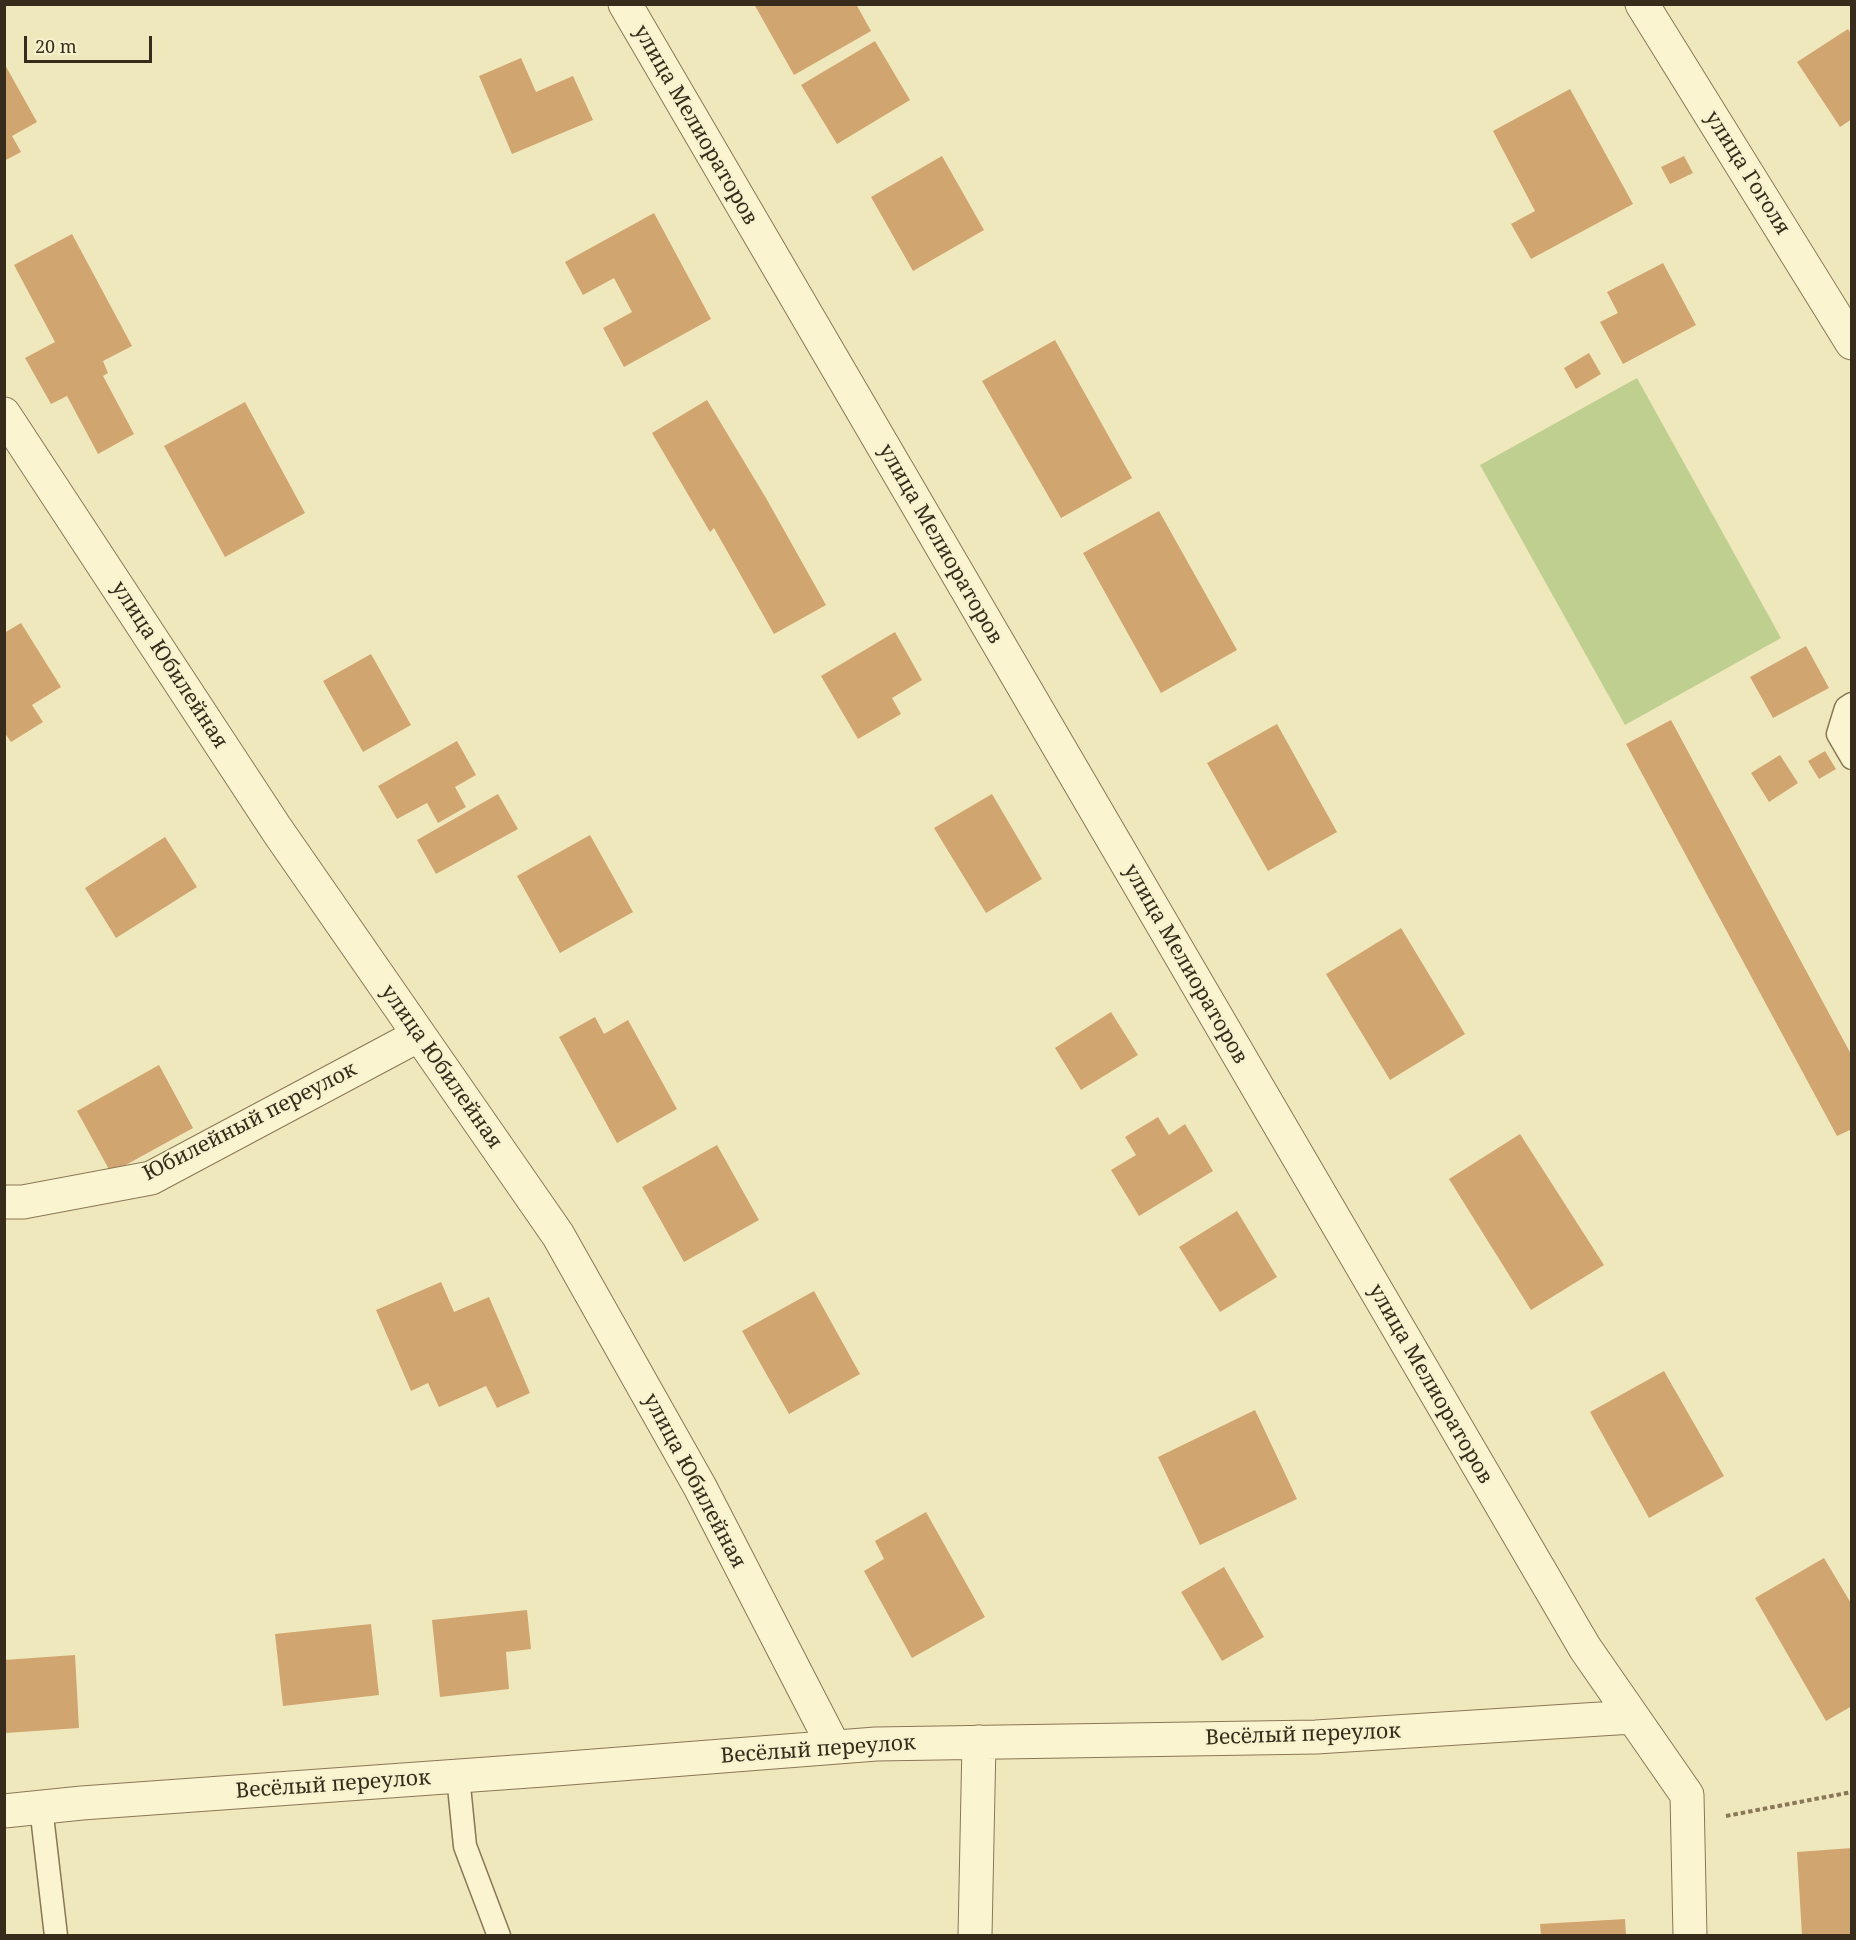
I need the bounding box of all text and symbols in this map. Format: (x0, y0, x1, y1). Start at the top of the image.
street label: улица Мелиораторов (627, 21, 763, 229)
scale bar (27, 24, 154, 62)
text: 20 m (35, 34, 77, 58)
street label: улица Гоголя (1699, 106, 1795, 240)
street label: улица Мелиораторов (872, 440, 1008, 648)
street label: улица Юбилейная (105, 577, 233, 753)
street label: улица Мелиораторов (1117, 860, 1253, 1068)
street label: улица Юбилейная (375, 980, 507, 1154)
street label: Юбилейный переулок (139, 1057, 361, 1187)
street label: улица Мелиораторов (1362, 1280, 1498, 1488)
street label: улица Юбилейная (637, 1389, 751, 1573)
street label: Весёлый переулок (1205, 1719, 1401, 1751)
street label: Весёлый переулок (720, 1731, 916, 1769)
street label: Весёлый переулок (235, 1766, 431, 1804)

